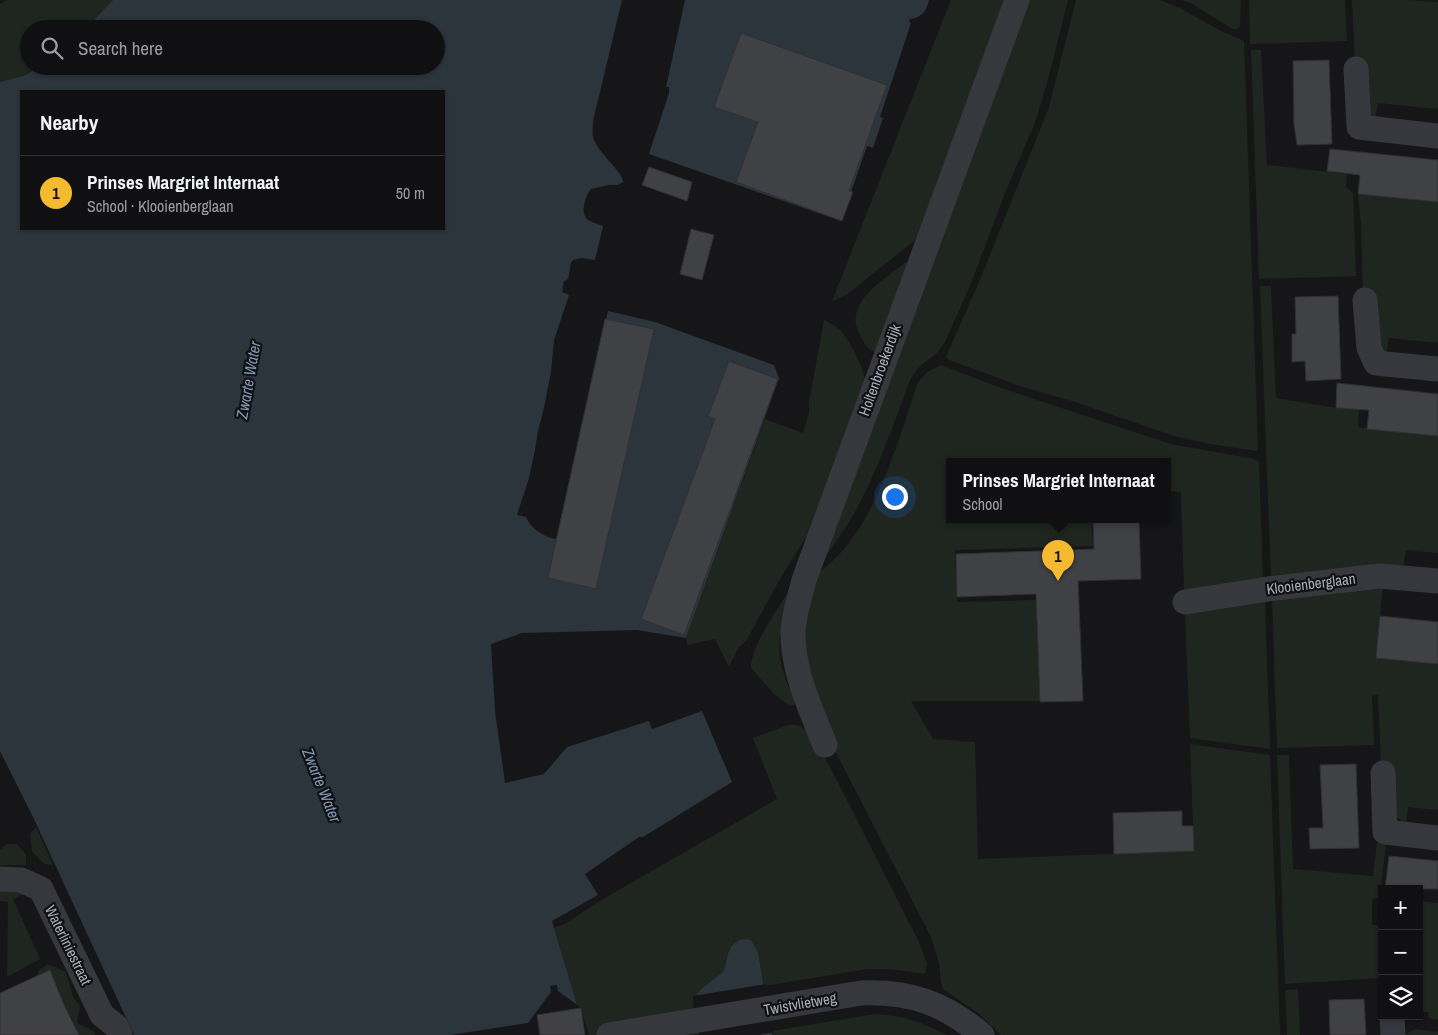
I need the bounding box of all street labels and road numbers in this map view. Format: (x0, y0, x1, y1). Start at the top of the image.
street label: Holtenbroekerdijk (853, 320, 906, 419)
street label: Klooienberglaan (1265, 568, 1357, 599)
street label: Waterliniestraat (40, 901, 97, 989)
street label: Twistvlietweg (762, 987, 838, 1020)

